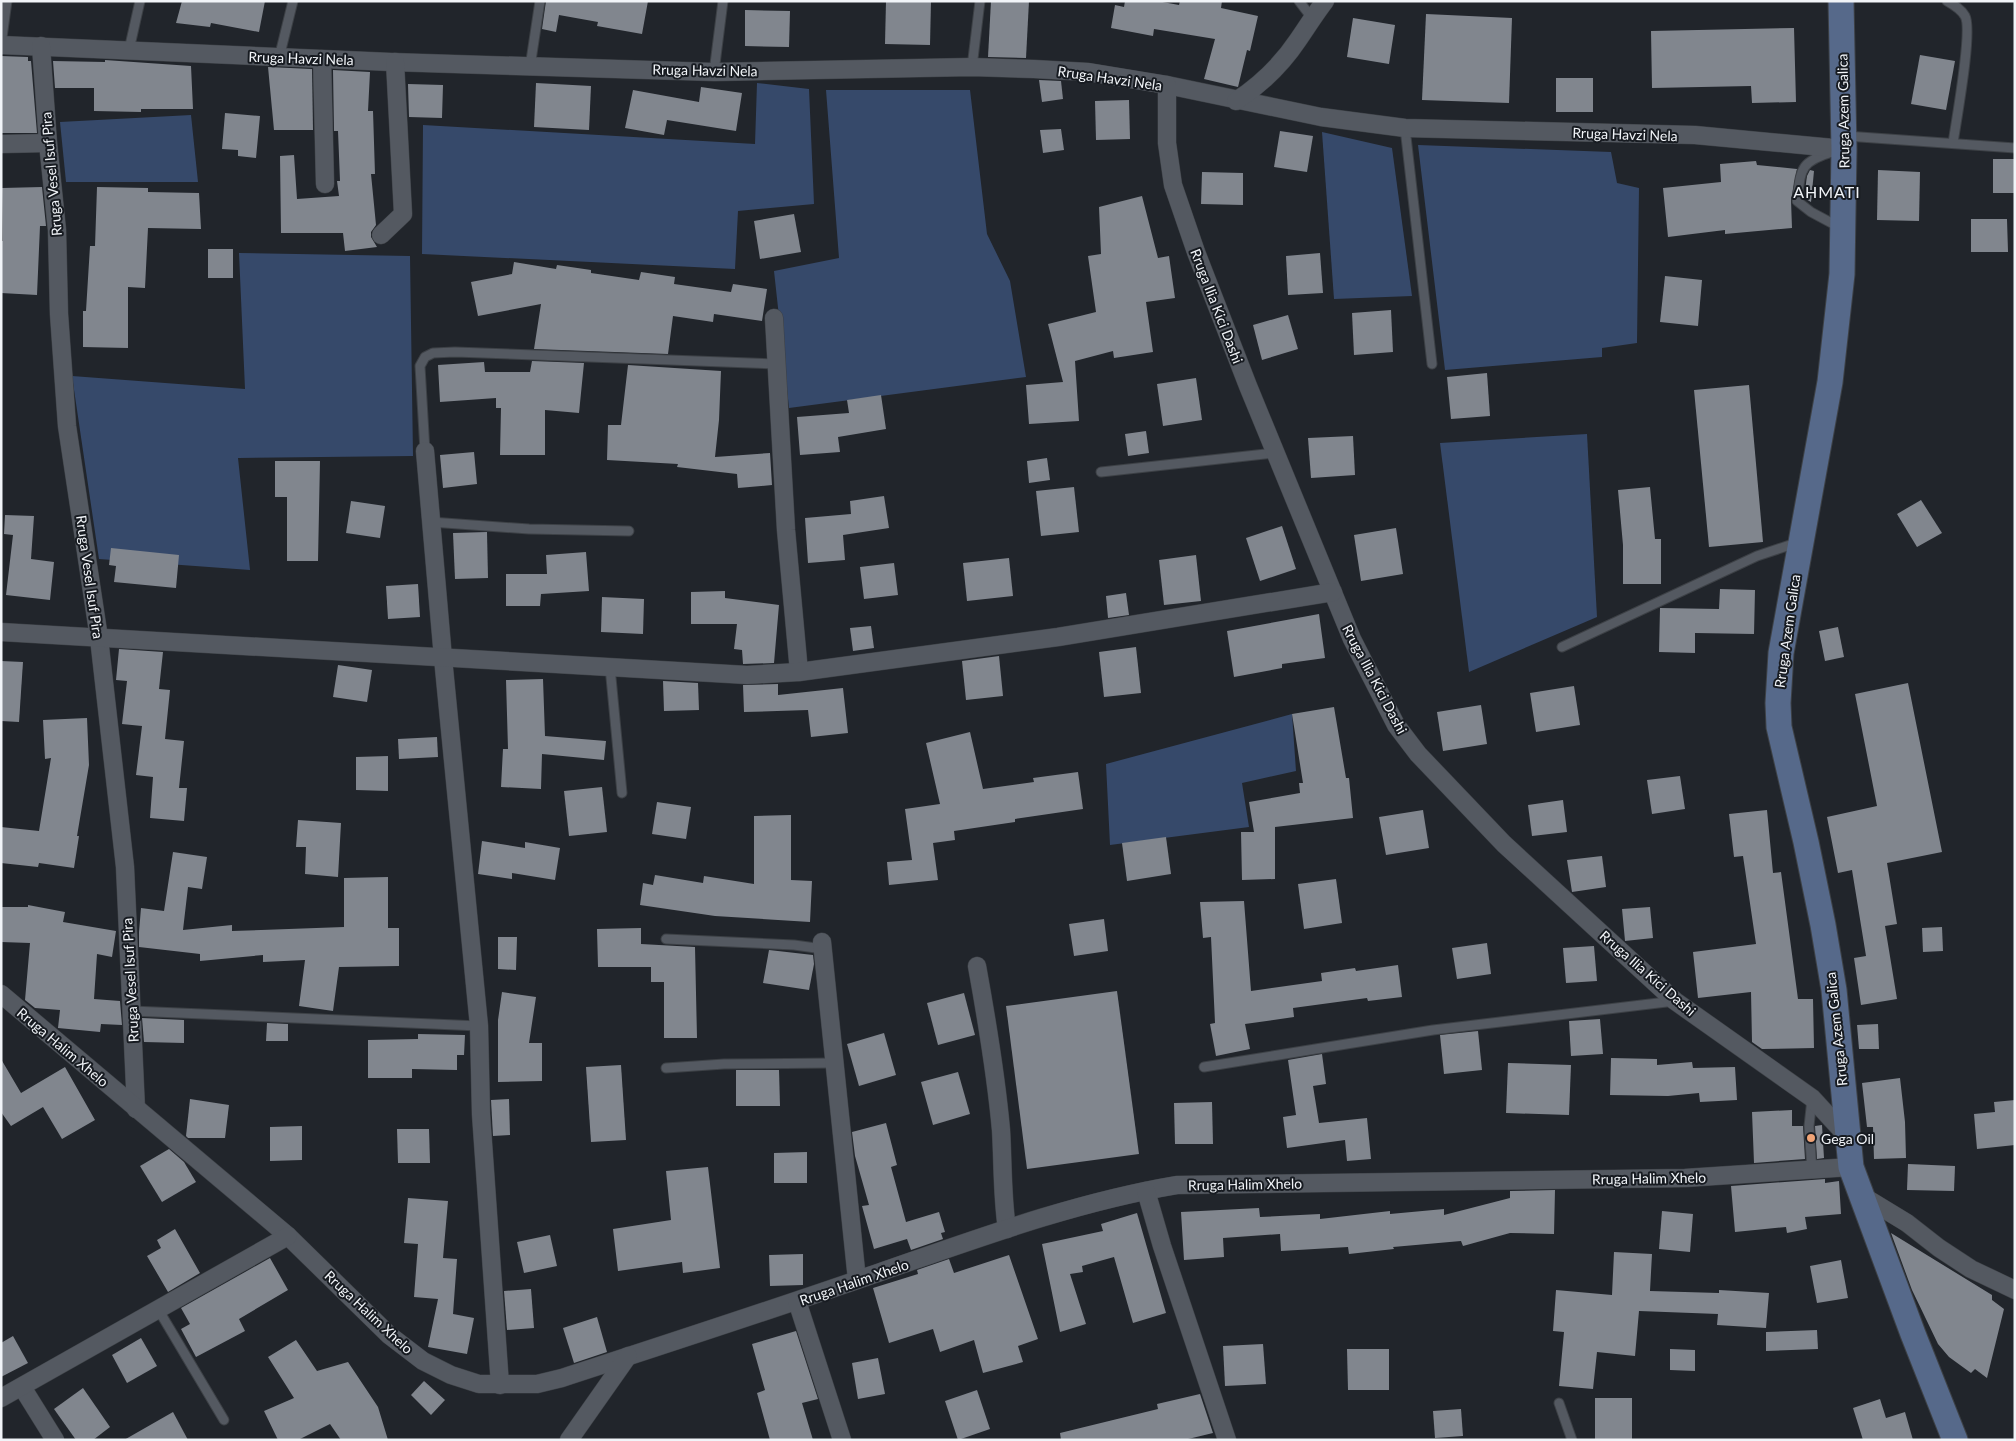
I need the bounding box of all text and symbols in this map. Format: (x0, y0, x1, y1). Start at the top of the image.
street label: Rruga Havzi Nela (248, 48, 354, 68)
street label: Rruga Azem Galica (1834, 54, 1852, 168)
street label: Rruga Havzi Nela (652, 61, 758, 79)
street label: Rruga Havzi Nela (1057, 62, 1163, 94)
street label: Rruga Vesel Isuf Pira (37, 111, 65, 237)
street label: Rruga Havzi Nela (1572, 124, 1678, 144)
district label: AHMATI (1793, 182, 1861, 201)
street label: Rruga Ilia Kici Dashi (1187, 246, 1247, 366)
street label: Rruga Vesel Isuf Pira (73, 514, 107, 640)
street label: Rruga Azem Galica (1771, 573, 1803, 689)
street label: Rruga Ilia Kici Dashi (1339, 621, 1411, 737)
street label: Rruga Vesel Isuf Pira (118, 917, 142, 1043)
street label: Rruga Ilia Kici Dashi (1597, 927, 1699, 1019)
street label: Rruga Azem Galica (1822, 971, 1850, 1087)
street label: Rruga Halim Xhelo (14, 1004, 112, 1090)
place label: Gega Oil (1821, 1130, 1874, 1147)
marker: Gega Oil (1805, 1132, 1817, 1144)
street label: Rruga Halim Xhelo (1592, 1169, 1706, 1187)
street label: Rruga Halim Xhelo (1188, 1175, 1302, 1193)
street label: Rruga Halim Xhelo (797, 1255, 911, 1309)
street label: Rruga Halim Xhelo (321, 1267, 417, 1357)

